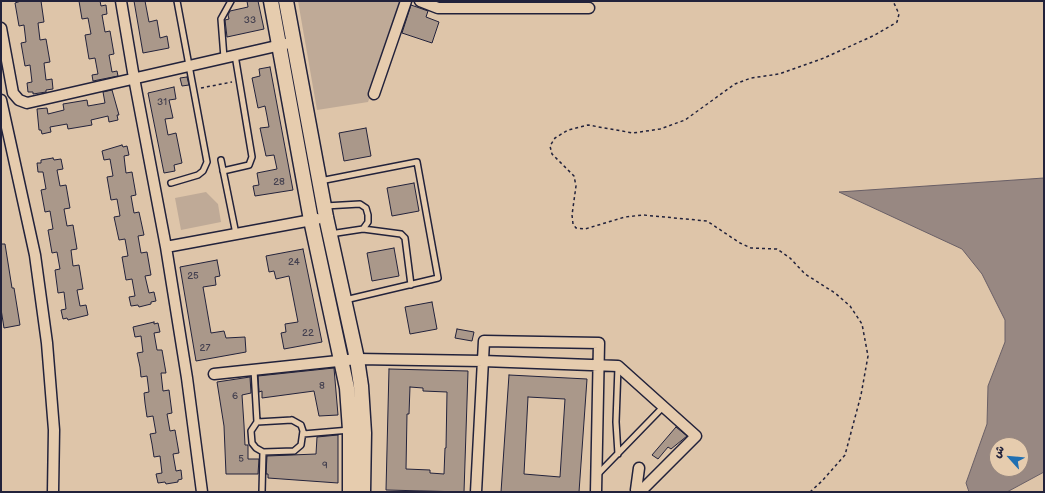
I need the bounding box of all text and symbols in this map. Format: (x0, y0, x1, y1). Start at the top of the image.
house number: 33 (244, 14, 256, 26)
house number: 31 (157, 96, 167, 108)
house number: 28 (273, 176, 285, 188)
house number: 24 (288, 256, 300, 268)
house number: 25 (187, 270, 199, 282)
house number: 22 (302, 327, 314, 339)
house number: 27 (200, 342, 210, 354)
house number: 8 (319, 380, 325, 392)
house number: 6 (232, 390, 238, 402)
north arrow (989, 437, 1029, 477)
text: ش (990, 443, 1007, 460)
house number: 5 (238, 453, 244, 465)
house number: 9 (322, 459, 328, 471)

